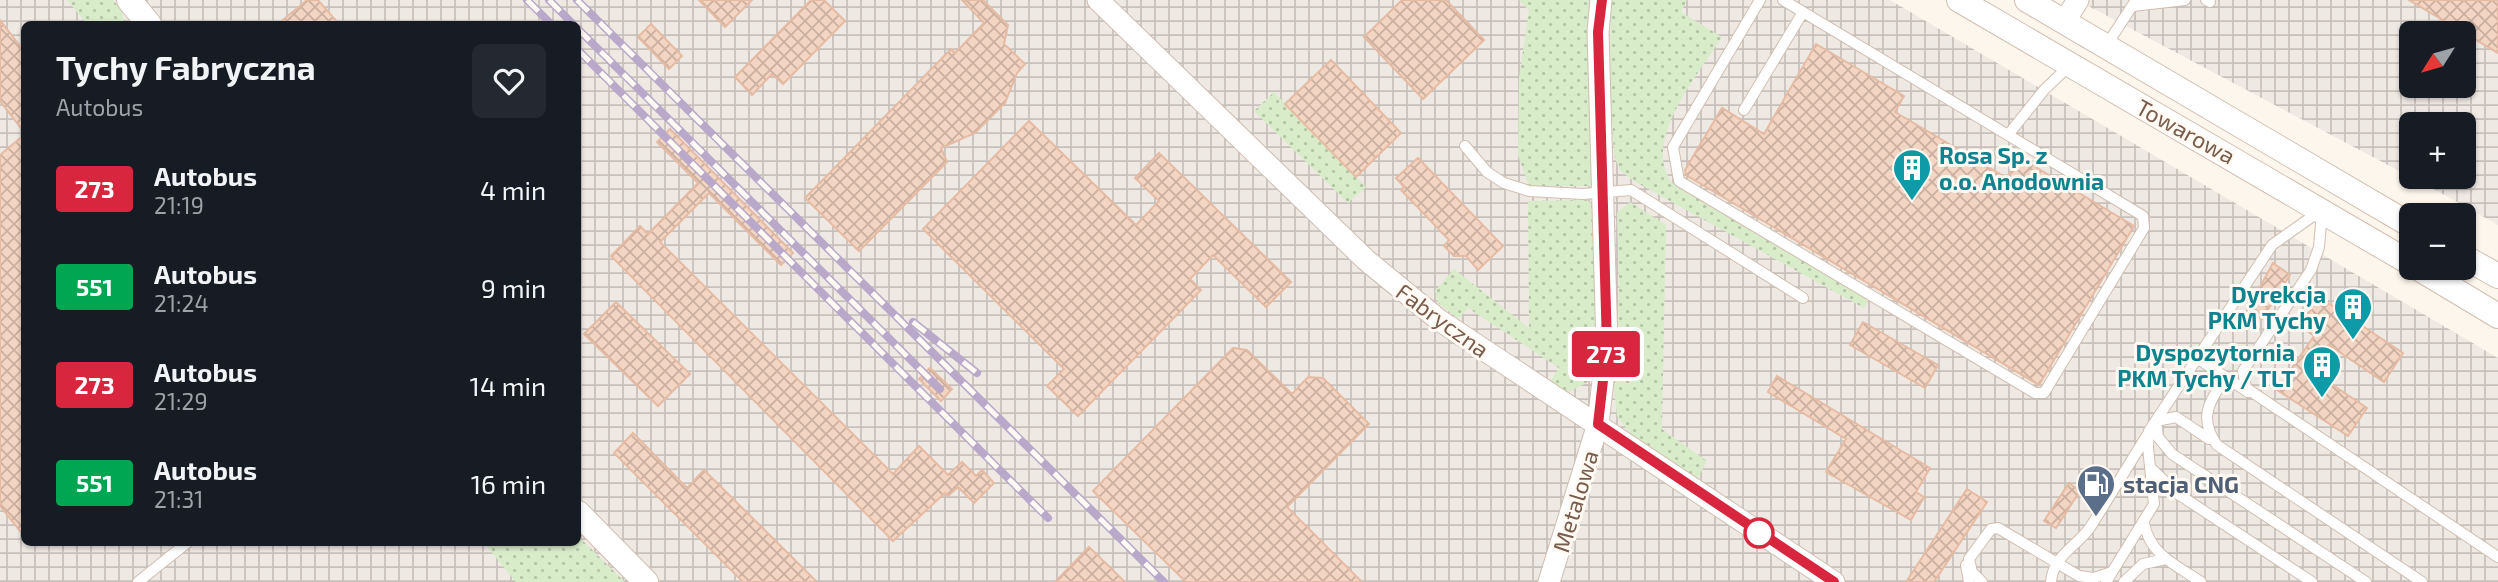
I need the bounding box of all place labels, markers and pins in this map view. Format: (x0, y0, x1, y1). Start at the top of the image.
place label: Rosa Sp. z o.o. Anodownia (1939, 141, 2104, 195)
building icon: Rosa Sp. z o.o. Anodownia (1891, 147, 1933, 202)
place label: Dyrekcja PKM Tychy (2208, 280, 2326, 334)
building icon: Dyrekcja PKM Tychy (2332, 286, 2374, 341)
place label: Dyspozytornia PKM Tychy / TLT (2117, 338, 2295, 392)
building icon: Dyspozytornia PKM Tychy / TLT (2301, 344, 2343, 399)
fuel station icon: stacja CNG (2075, 463, 2117, 518)
place label: stacja CNG (2123, 470, 2239, 498)
unlabelled marker (1744, 518, 1774, 548)

